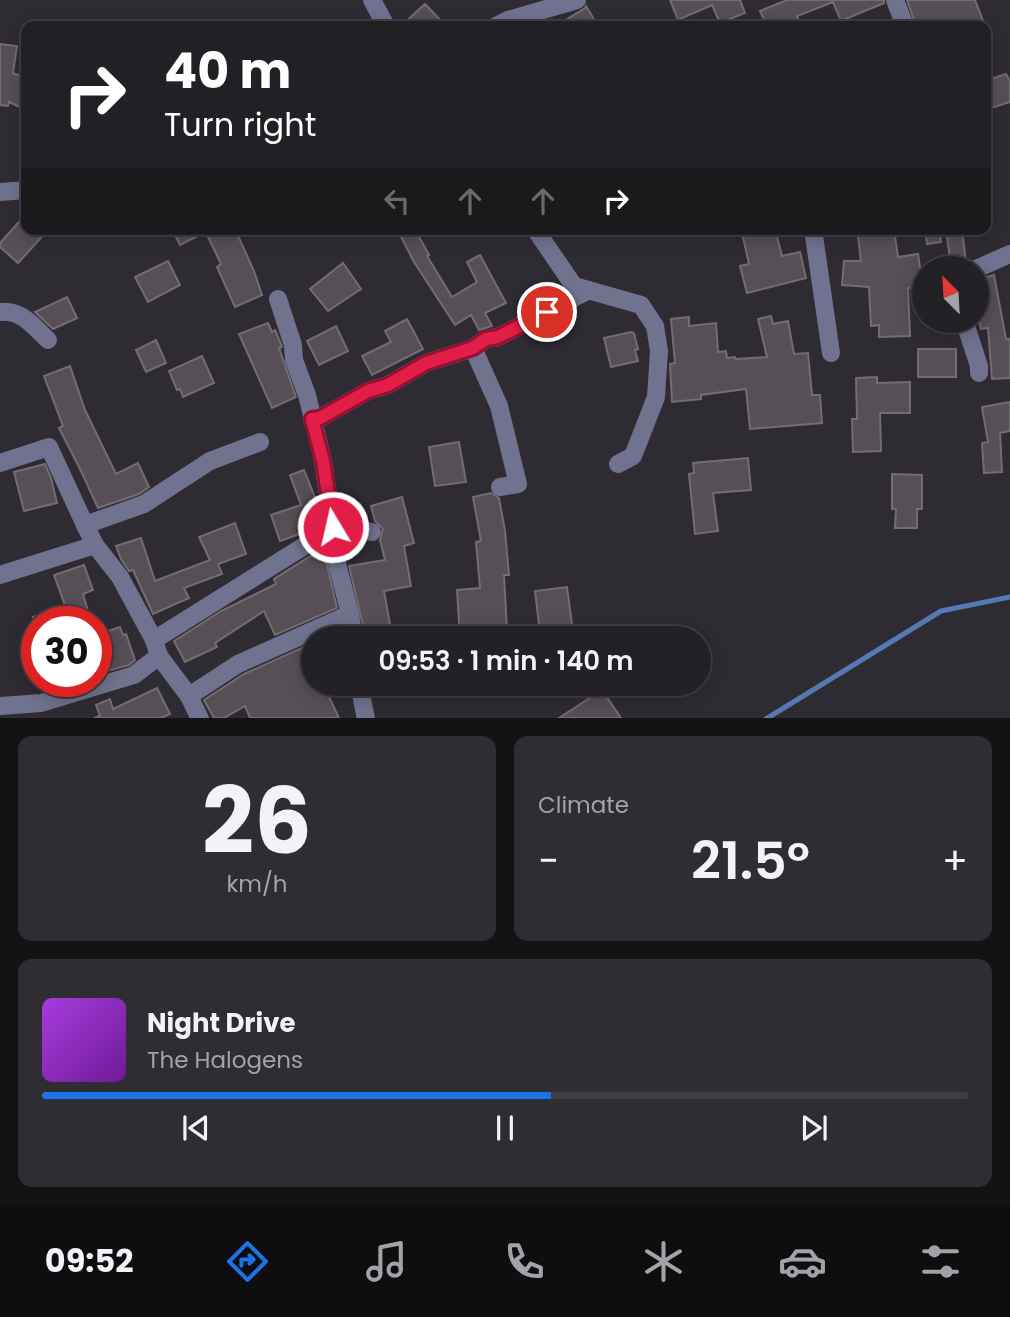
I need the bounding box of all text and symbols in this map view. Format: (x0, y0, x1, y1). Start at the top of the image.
text: 40 m (164, 37, 291, 105)
icon: right (49, 49, 140, 140)
text: Turn right (164, 102, 316, 147)
icon: left (378, 182, 416, 220)
icon: ahead (451, 182, 489, 220)
icon: ahead (524, 182, 562, 220)
icon: right (597, 182, 635, 220)
north arrow (912, 256, 989, 332)
map controls (912, 256, 989, 333)
pin (517, 282, 577, 342)
icon: arrive (528, 293, 566, 331)
position arrow (296, 490, 370, 564)
speed limit sign: 30 (21, 606, 112, 697)
text: 09:53 · 1 min · 140 m (378, 643, 634, 679)
text: 26 (202, 757, 312, 885)
text: Climate (538, 789, 629, 821)
text: 21.5° (691, 824, 810, 897)
text: − (538, 834, 559, 887)
text: + (942, 834, 968, 887)
text: km/h (226, 868, 288, 900)
text: Night Drive (147, 1005, 295, 1041)
text: The Halogens (147, 1044, 303, 1076)
icon: previous (177, 1109, 215, 1147)
icon: pause (486, 1109, 524, 1147)
icon: next (795, 1109, 833, 1147)
icon: directions (223, 1237, 272, 1286)
icon: music (362, 1237, 411, 1286)
icon: phone (500, 1237, 549, 1286)
icon: climate (639, 1237, 688, 1286)
icon: car (778, 1237, 827, 1286)
icon: filters (916, 1237, 965, 1286)
text: 09:52 (45, 1238, 134, 1283)

